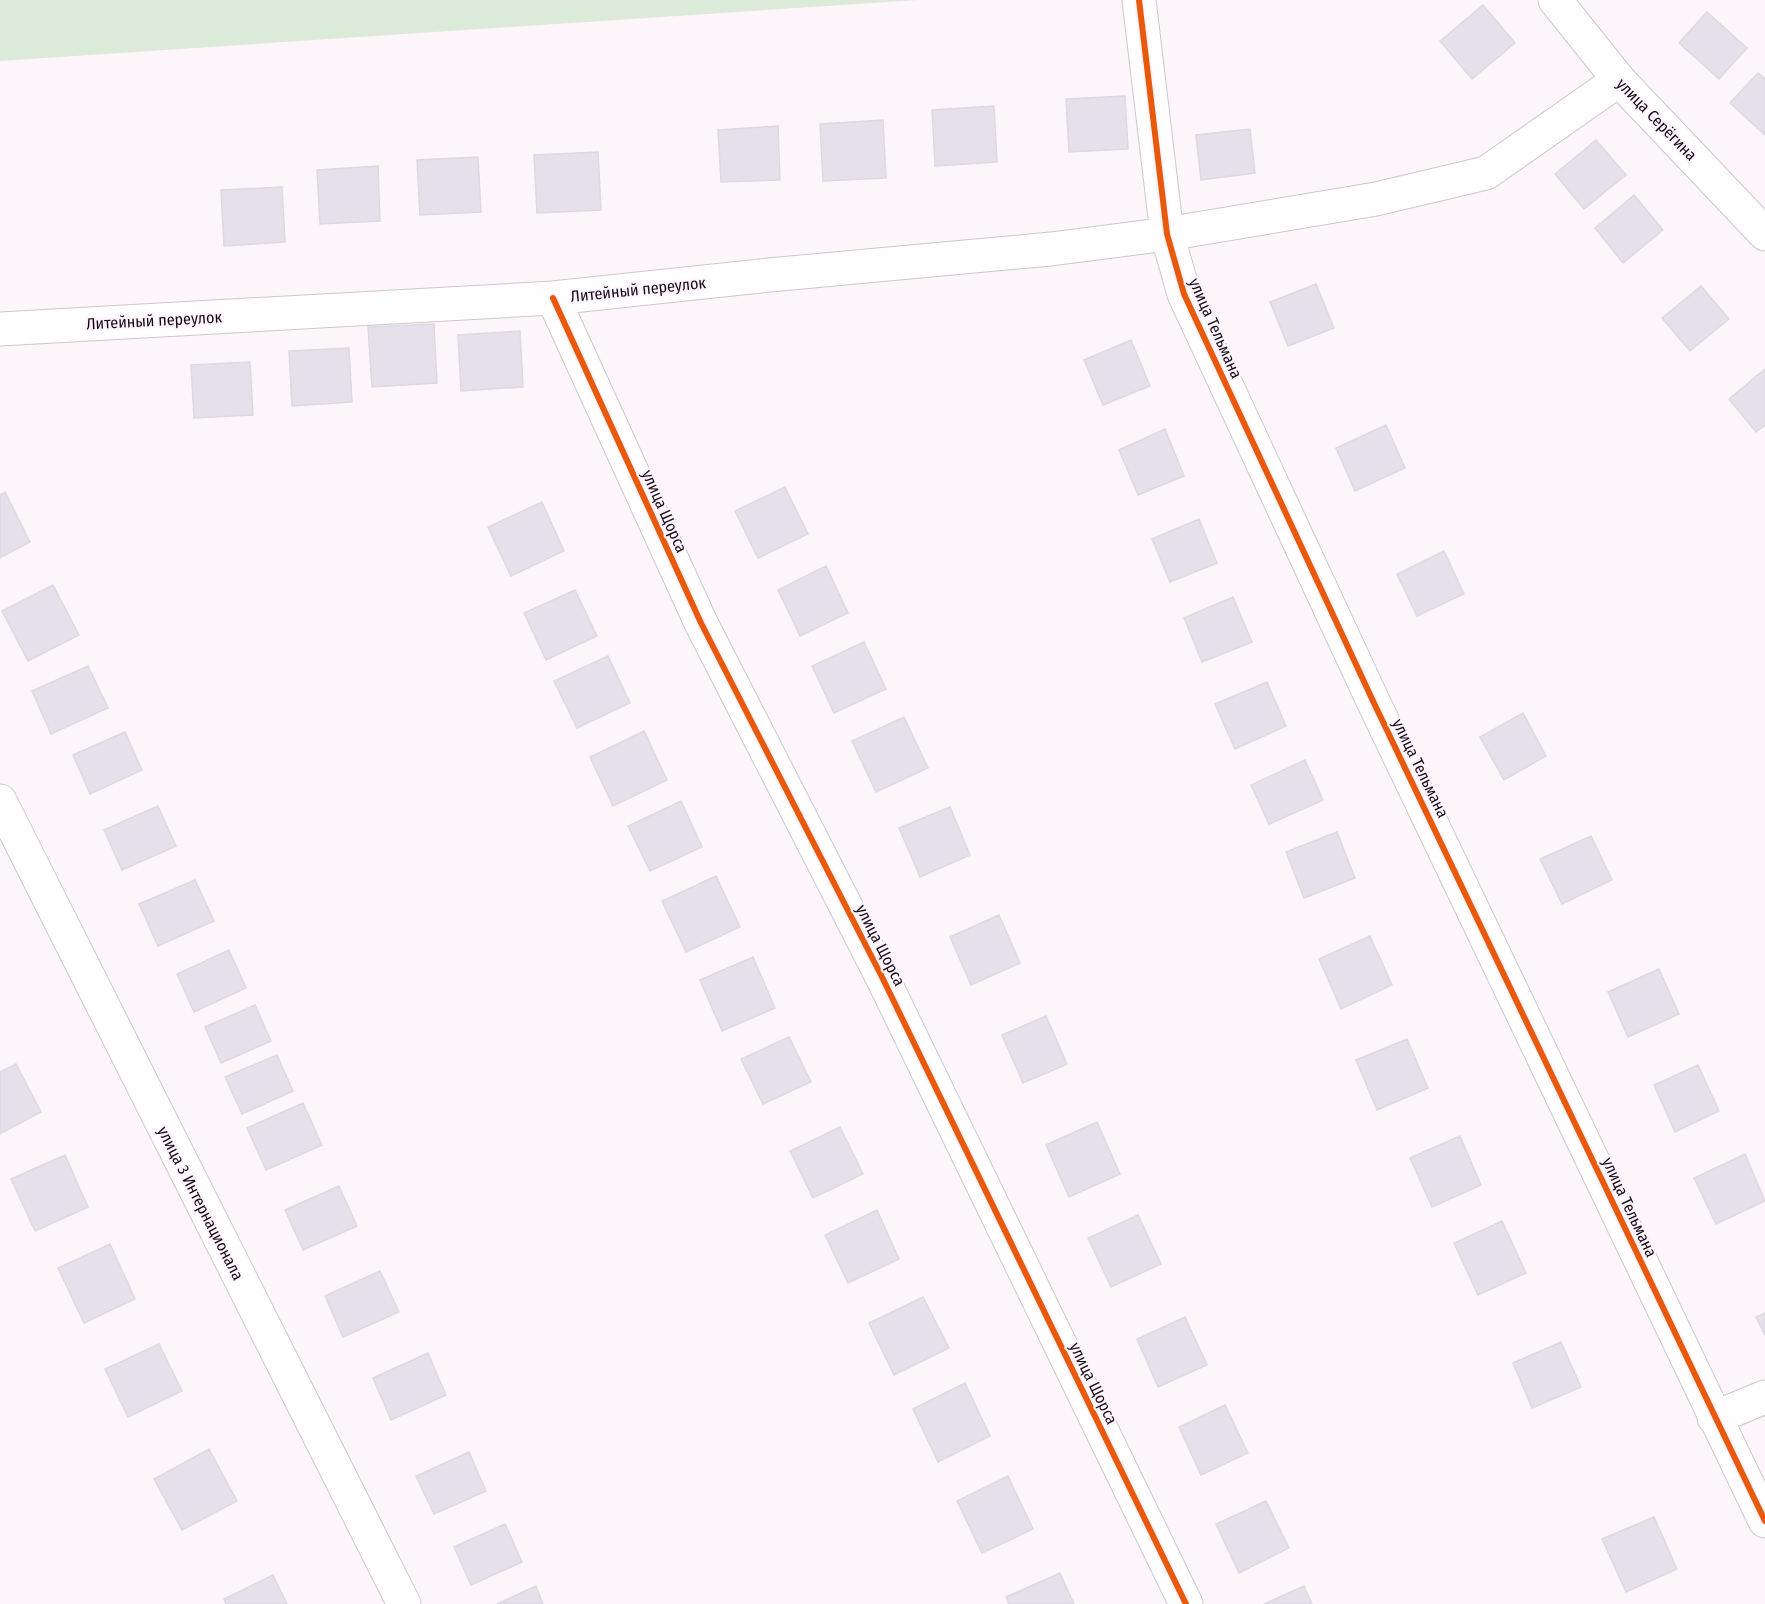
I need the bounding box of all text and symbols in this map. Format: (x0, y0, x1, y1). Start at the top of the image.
street label: улица Серёгина (1613, 74, 1701, 165)
street label: Литейный переулок (569, 273, 707, 306)
street label: улица Тельмана (1185, 275, 1246, 381)
street label: Литейный переулок (86, 307, 223, 334)
street label: улица Щорса (638, 467, 691, 556)
street label: улица Тельмана (1388, 716, 1453, 821)
street label: улица Щорса (852, 901, 909, 989)
street label: улица 3 Интернационала (154, 1123, 248, 1283)
street label: улица Тельмана (1598, 1154, 1661, 1260)
street label: улица Щорса (1066, 1339, 1122, 1427)

